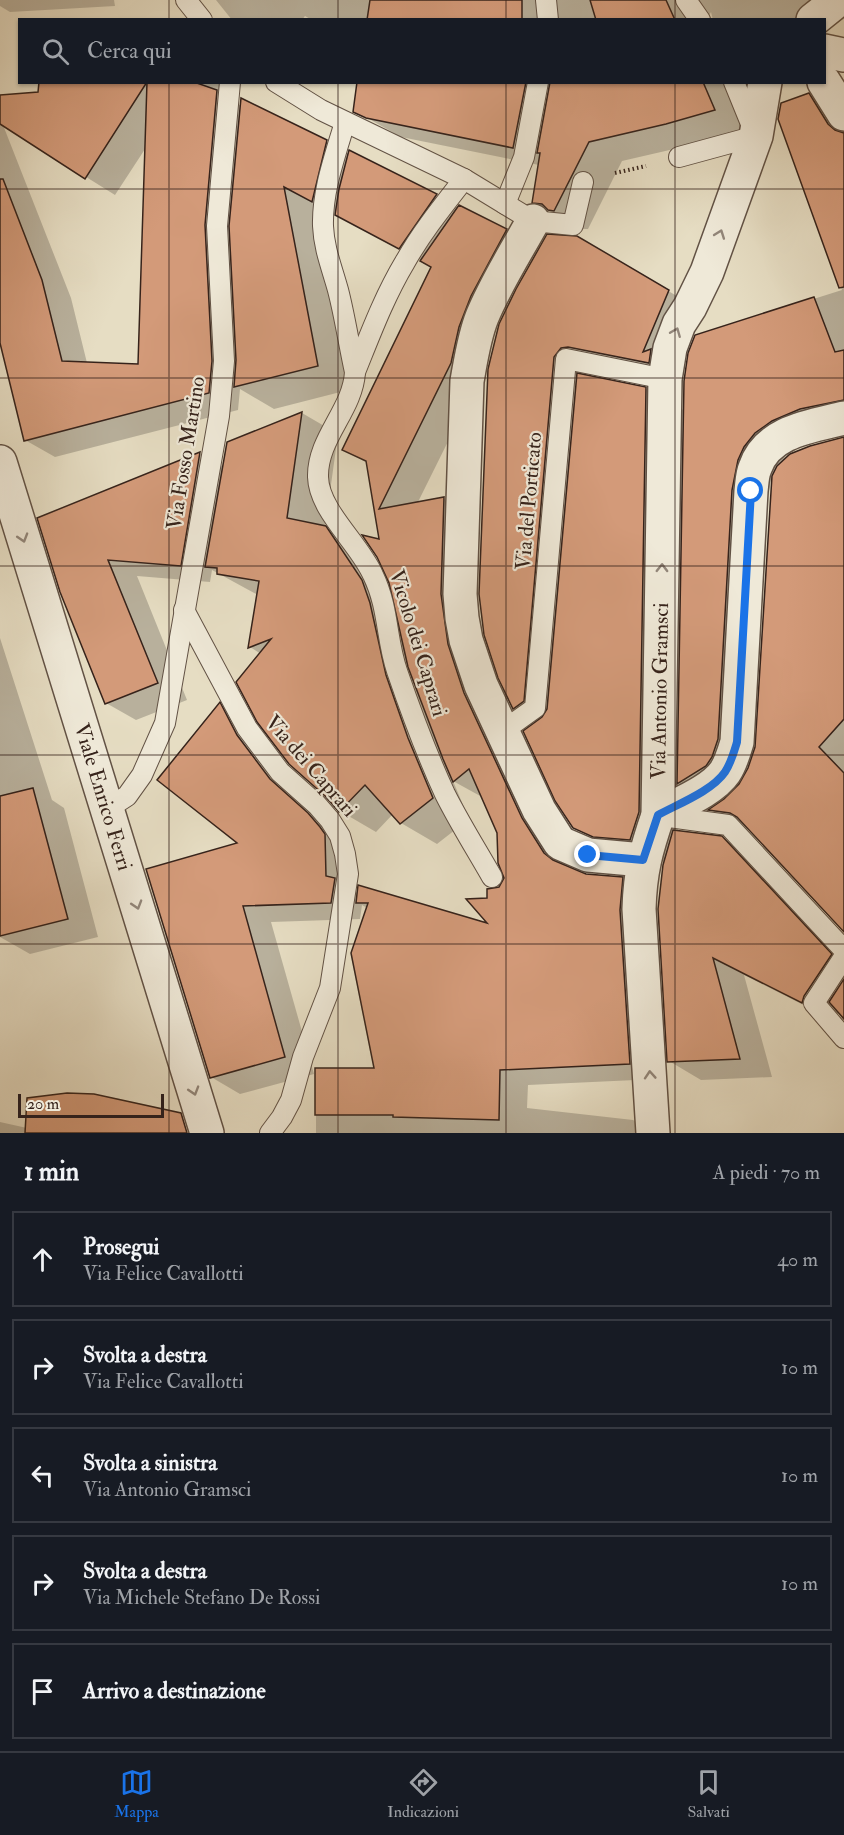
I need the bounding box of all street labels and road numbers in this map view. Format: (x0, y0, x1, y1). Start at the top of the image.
street label: Via Fosso Martino (161, 374, 211, 532)
street label: Via del Porticato (510, 431, 548, 571)
street label: Vicolo dei Caprari (383, 566, 453, 720)
street label: Via Antonio Gramsci (645, 602, 675, 780)
street label: Via dei Caprari (259, 709, 363, 823)
street label: Viale Enrico Ferri (68, 720, 138, 874)

